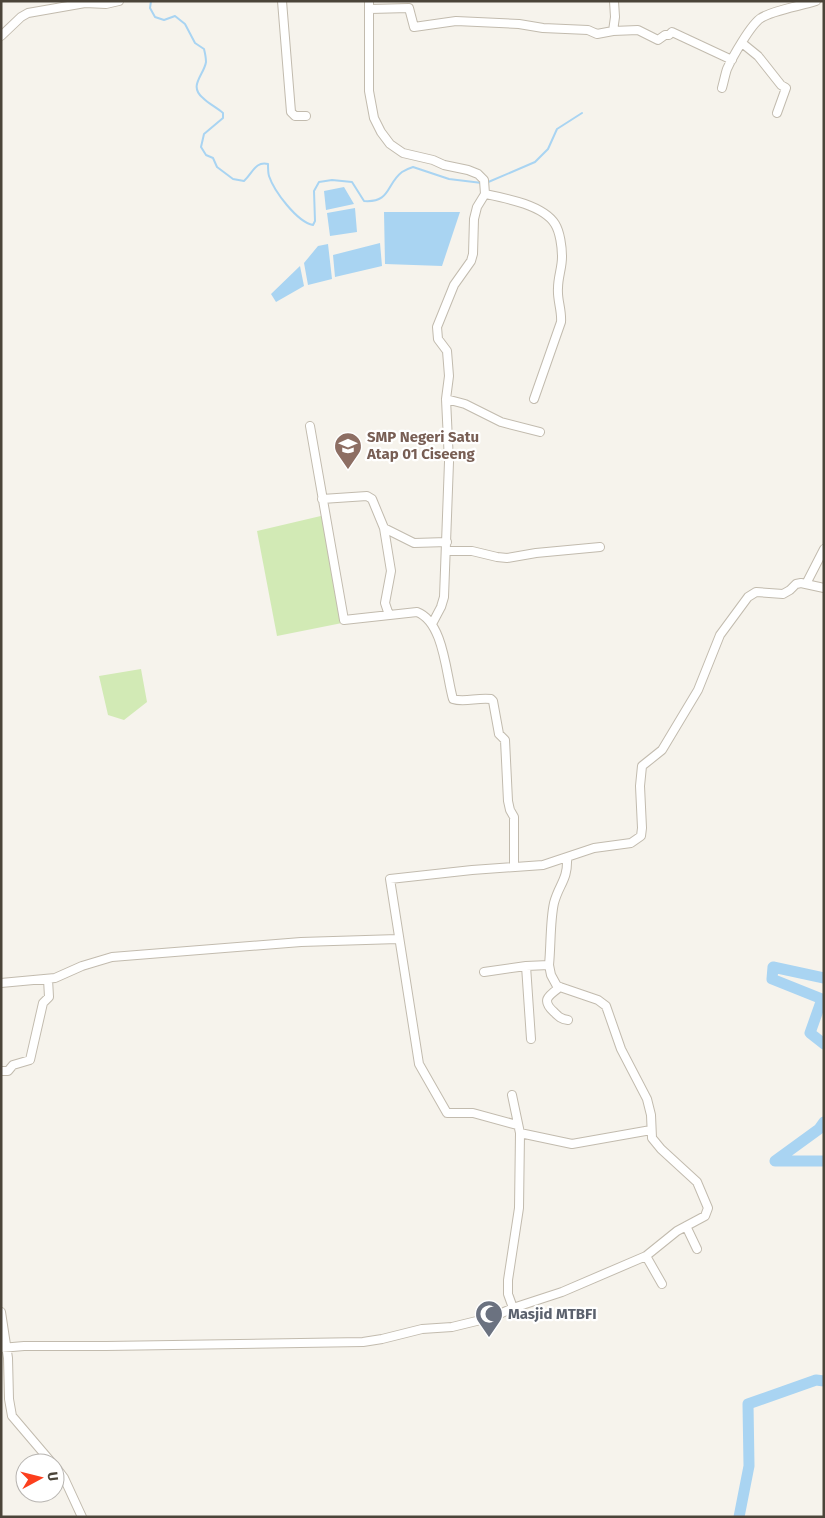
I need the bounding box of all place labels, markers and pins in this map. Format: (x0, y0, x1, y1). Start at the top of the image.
place label: SMP Negeri Satu Atap 01 Ciseeng (366, 428, 479, 463)
school or university icon: SMP Negeri Satu Atap 01 Ciseeng (333, 431, 363, 470)
mosque icon: Masjid MTBFI (474, 1299, 504, 1338)
place label: Masjid MTBFI (508, 1305, 597, 1323)

